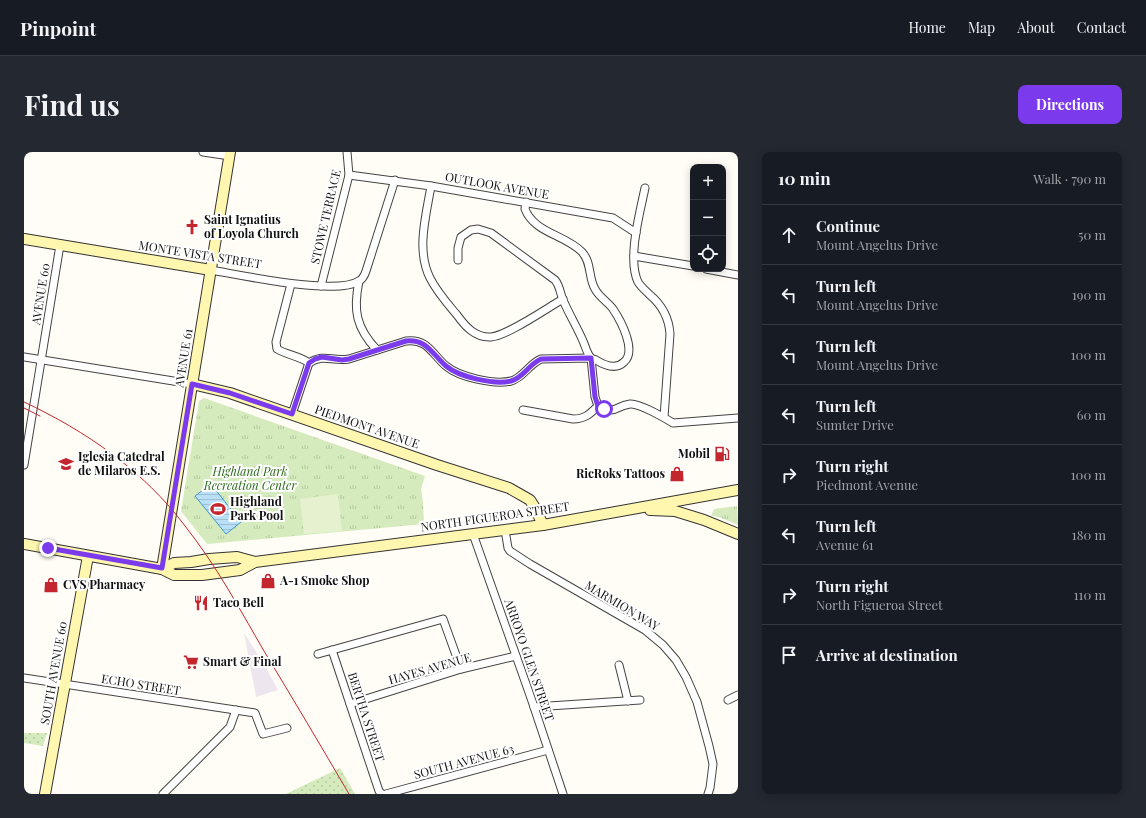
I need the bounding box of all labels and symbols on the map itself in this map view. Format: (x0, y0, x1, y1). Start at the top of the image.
street label: STOWE TERRACE (306, 168, 344, 266)
street label: OUTLOOK AVENUE (444, 168, 550, 202)
place label: Saint Ignatius of Loyola Church (204, 211, 300, 241)
church icon: Saint Ignatius of Loyola Church (183, 218, 201, 236)
street label: MONTE VISTA STREET (138, 236, 263, 272)
street label: AVENUE 60 (27, 262, 53, 327)
street label: AVENUE 61 (170, 327, 196, 389)
route start (595, 400, 613, 418)
street label: PIEDMONT AVENUE (313, 401, 422, 452)
place label: Mobil (678, 445, 710, 461)
fuel station icon: Mobil (713, 445, 731, 463)
place label: Iglesia Catedral de Milaros E.S. (78, 448, 165, 478)
school or university icon: Iglesia Catedral de Milaros E.S. (57, 455, 75, 473)
park label: Highland Park Recreation Center (203, 463, 297, 493)
place label: RicRoks Tattoos (576, 465, 665, 481)
shop icon: RicRoks Tattoos (668, 465, 686, 483)
place label: Highland Park Pool (230, 493, 284, 523)
street label: NORTH FIGUEROA STREET (420, 498, 571, 534)
sports icon: Highland Park Pool (209, 500, 227, 518)
route end (39, 539, 57, 557)
shop icon: A-1 Smoke Shop (259, 572, 277, 590)
place label: A-1 Smoke Shop (279, 572, 369, 588)
shop icon: CVS Pharmacy (42, 576, 60, 594)
place label: CVS Pharmacy (63, 576, 146, 592)
street label: MARMION WAY (582, 577, 663, 634)
restaurant icon: Taco Bell (192, 594, 210, 612)
place label: Taco Bell (213, 594, 264, 610)
street label: ARROYO GLEN STREET (501, 595, 559, 723)
street label: SOUTH AVENUE 60 (36, 620, 70, 726)
street label: HAYES AVENUE (387, 649, 473, 687)
supermarket icon: Smart & Final (182, 653, 200, 671)
place label: Smart & Final (203, 653, 282, 669)
street label: ECHO STREET (100, 670, 183, 698)
street label: BERTHA STREET (345, 670, 389, 764)
street label: SOUTH AVENUE 63 (412, 740, 516, 782)

